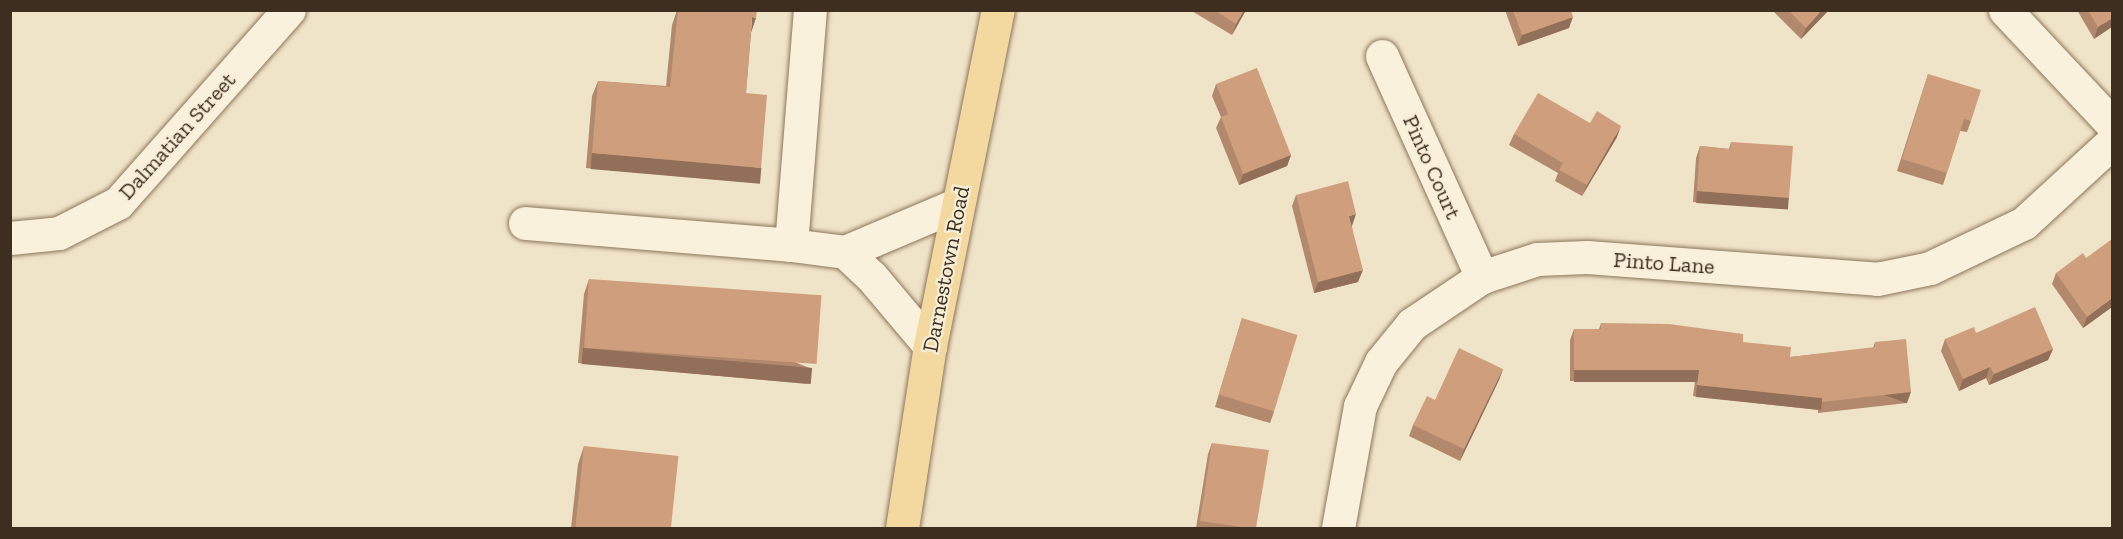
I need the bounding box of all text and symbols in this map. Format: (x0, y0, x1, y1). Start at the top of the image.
street label: Dalmatian Street (113, 67, 241, 205)
street label: Pinto Court (1397, 111, 1467, 223)
street label: Darnestown Road (917, 184, 975, 354)
street label: Pinto Lane (1613, 246, 1715, 280)

